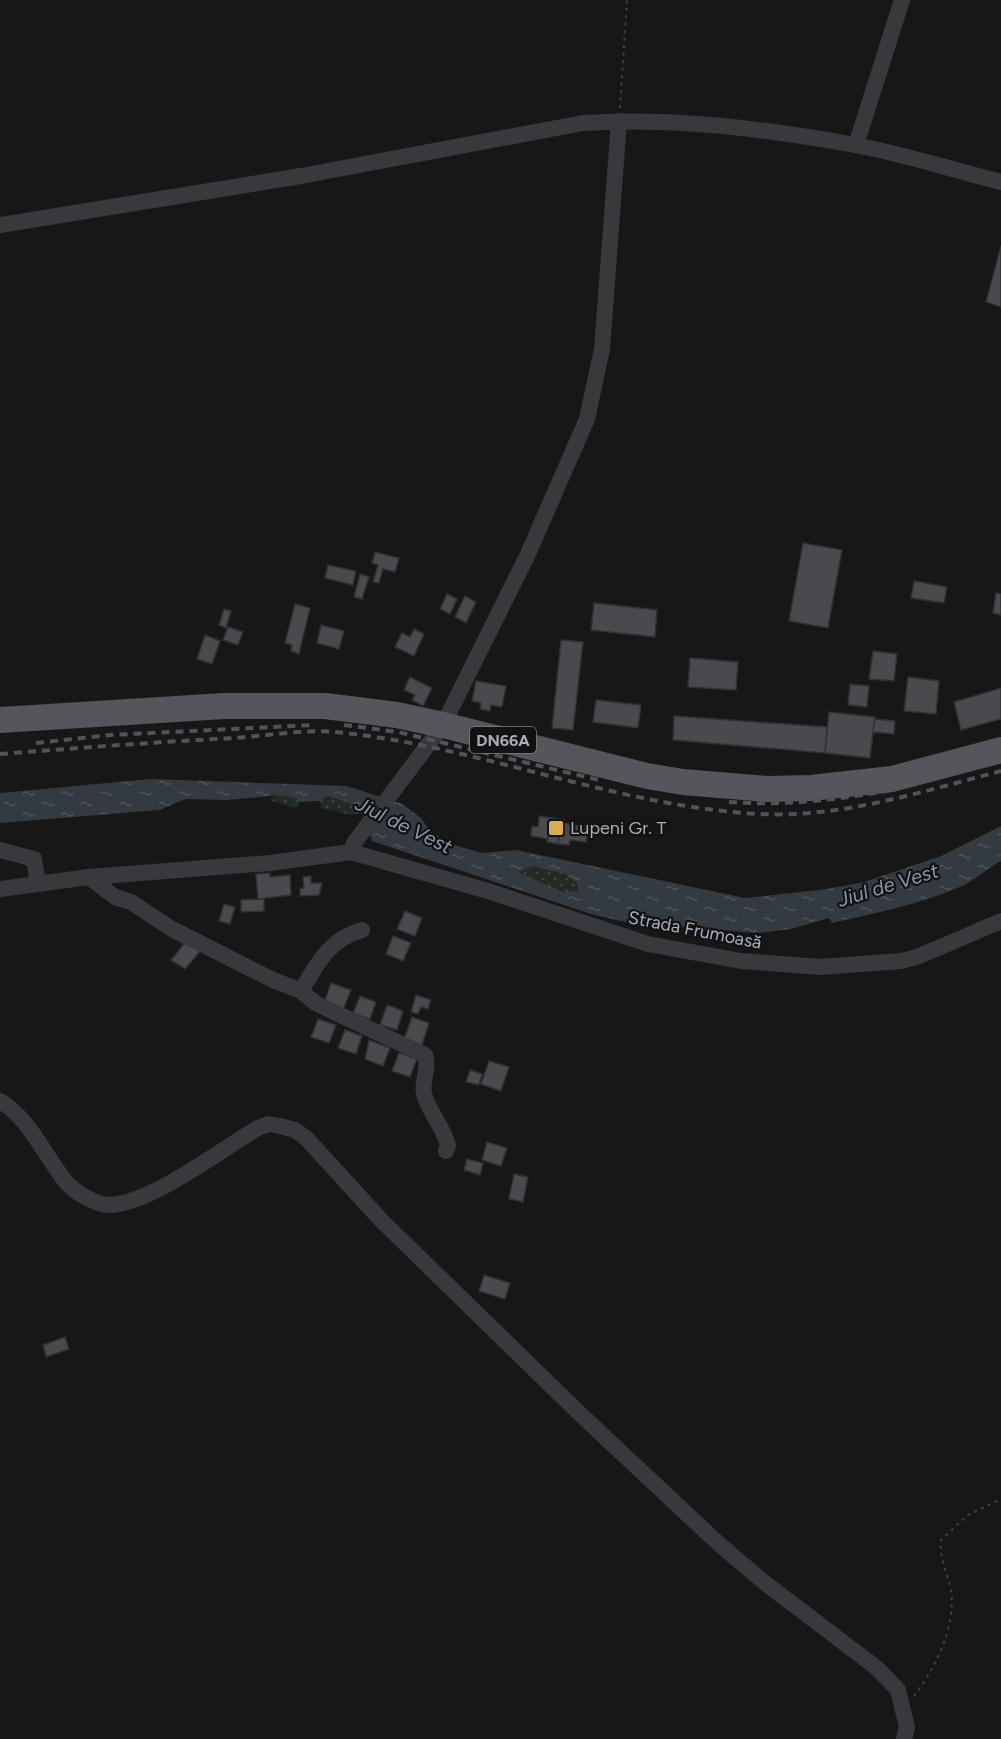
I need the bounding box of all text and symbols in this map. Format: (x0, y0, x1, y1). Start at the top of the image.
road number: DN66A (470, 727, 536, 753)
water label: Jiul de Vest (351, 791, 456, 859)
place label: Lupeni Gr. T (570, 817, 666, 839)
marker: Lupeni Gr. T (547, 819, 565, 837)
water label: Jiul de Vest (834, 858, 942, 912)
street label: Strada Frumoasă (626, 906, 764, 954)

